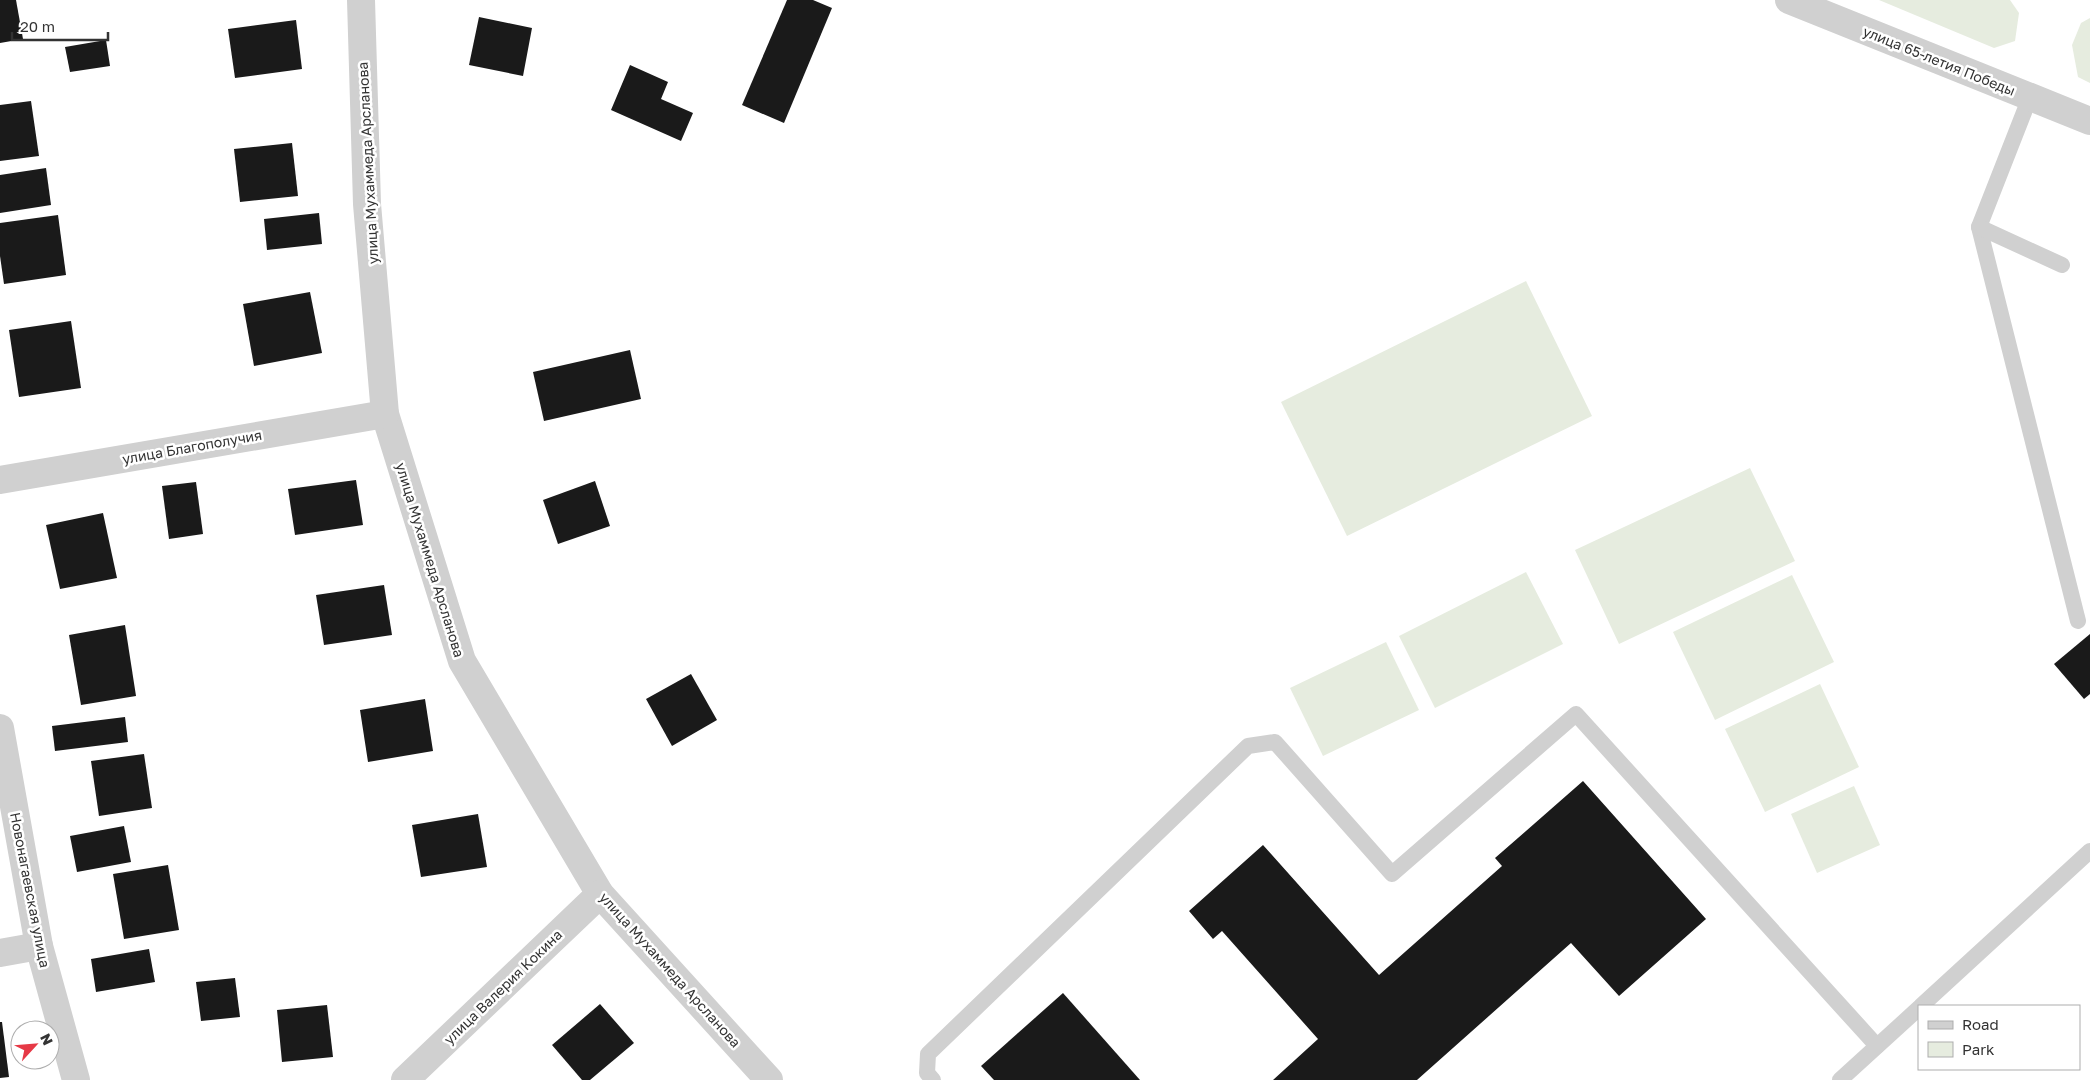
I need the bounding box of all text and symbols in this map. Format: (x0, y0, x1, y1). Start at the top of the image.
scale bar (12, 10, 109, 42)
text: 20 m (20, 17, 55, 35)
street label: улица 65-летия Победы (1861, 22, 2018, 99)
street label: улица Мухаммеда Арсланова (354, 61, 381, 265)
street label: улица Благополучия (121, 426, 263, 467)
street label: улица Мухаммеда Арсланова (393, 460, 468, 659)
street label: Новонагаевская улица (7, 811, 54, 969)
street label: улица Мухаммеда Арсланова (596, 889, 744, 1051)
street label: улица Валерия Кокина (440, 926, 565, 1048)
legend (1918, 1005, 2080, 1070)
text: Road (1962, 1015, 1999, 1033)
north arrow (10, 1020, 60, 1070)
text: N (37, 1031, 57, 1048)
text: Park (1962, 1040, 1995, 1058)

